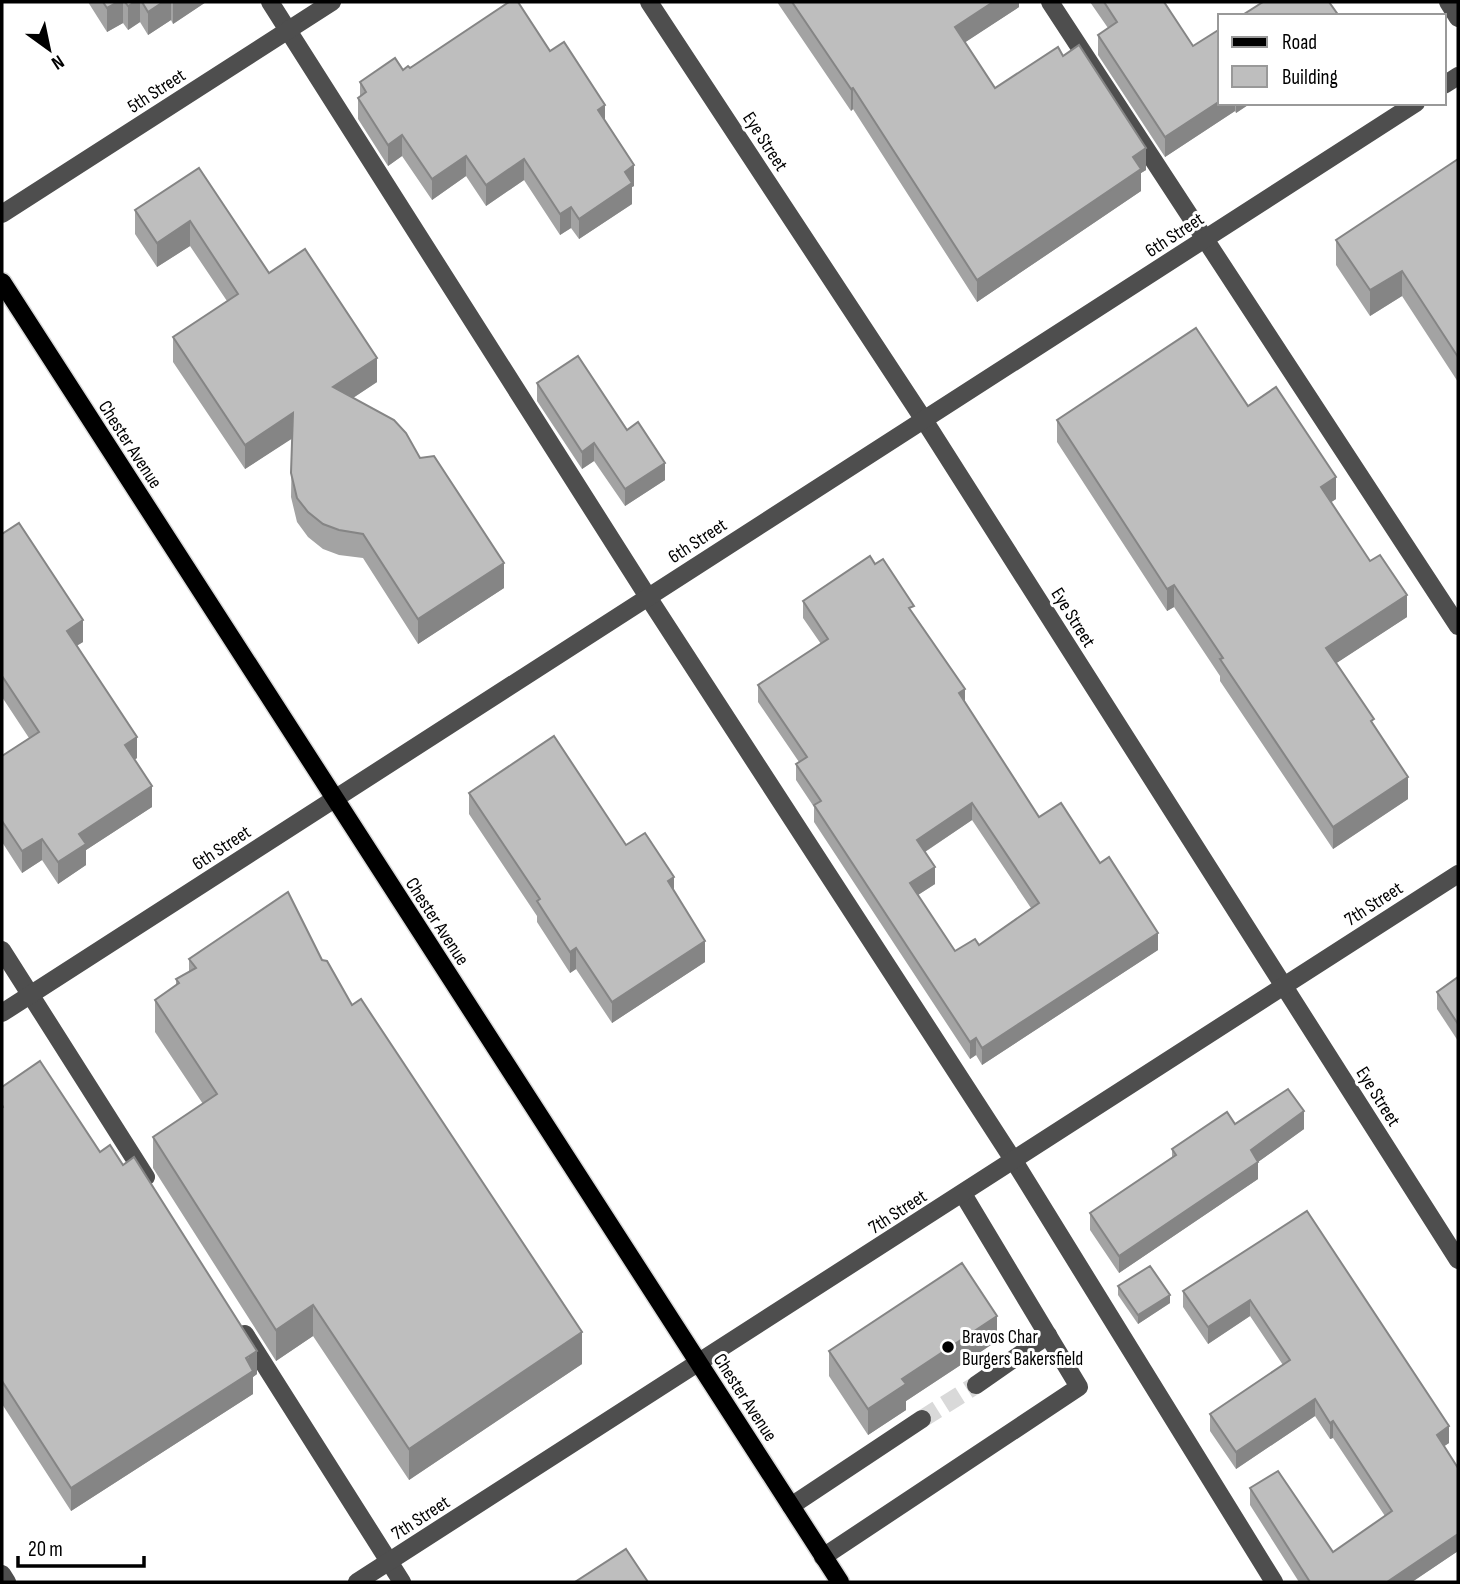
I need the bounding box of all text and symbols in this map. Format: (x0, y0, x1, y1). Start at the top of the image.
north arrow (14, 14, 84, 84)
legend (1218, 14, 1446, 105)
text: Road (1282, 30, 1317, 55)
text: N (47, 50, 68, 74)
street label: 5th Street (123, 64, 190, 119)
text: Building (1282, 65, 1338, 90)
street label: Eye Street (737, 108, 792, 176)
street label: 6th Street (1141, 208, 1209, 263)
street label: Chester Avenue (93, 397, 167, 493)
street label: 6th Street (664, 514, 732, 569)
street label: Eye Street (1046, 584, 1100, 652)
street label: 6th Street (188, 821, 256, 876)
street label: Chester Avenue (400, 874, 474, 970)
street label: 7th Street (1340, 877, 1407, 932)
street label: Eye Street (1351, 1063, 1405, 1131)
street label: 7th Street (864, 1185, 931, 1240)
place label: Bravos Char Burgers Bakersfield (962, 1326, 1083, 1371)
marker: Bravos Char Burgers Bakersfield (940, 1339, 956, 1355)
street label: Chester Avenue (708, 1350, 782, 1446)
street label: 7th Street (387, 1491, 454, 1546)
scale bar (18, 1524, 144, 1568)
text: 20 m (28, 1537, 63, 1562)

